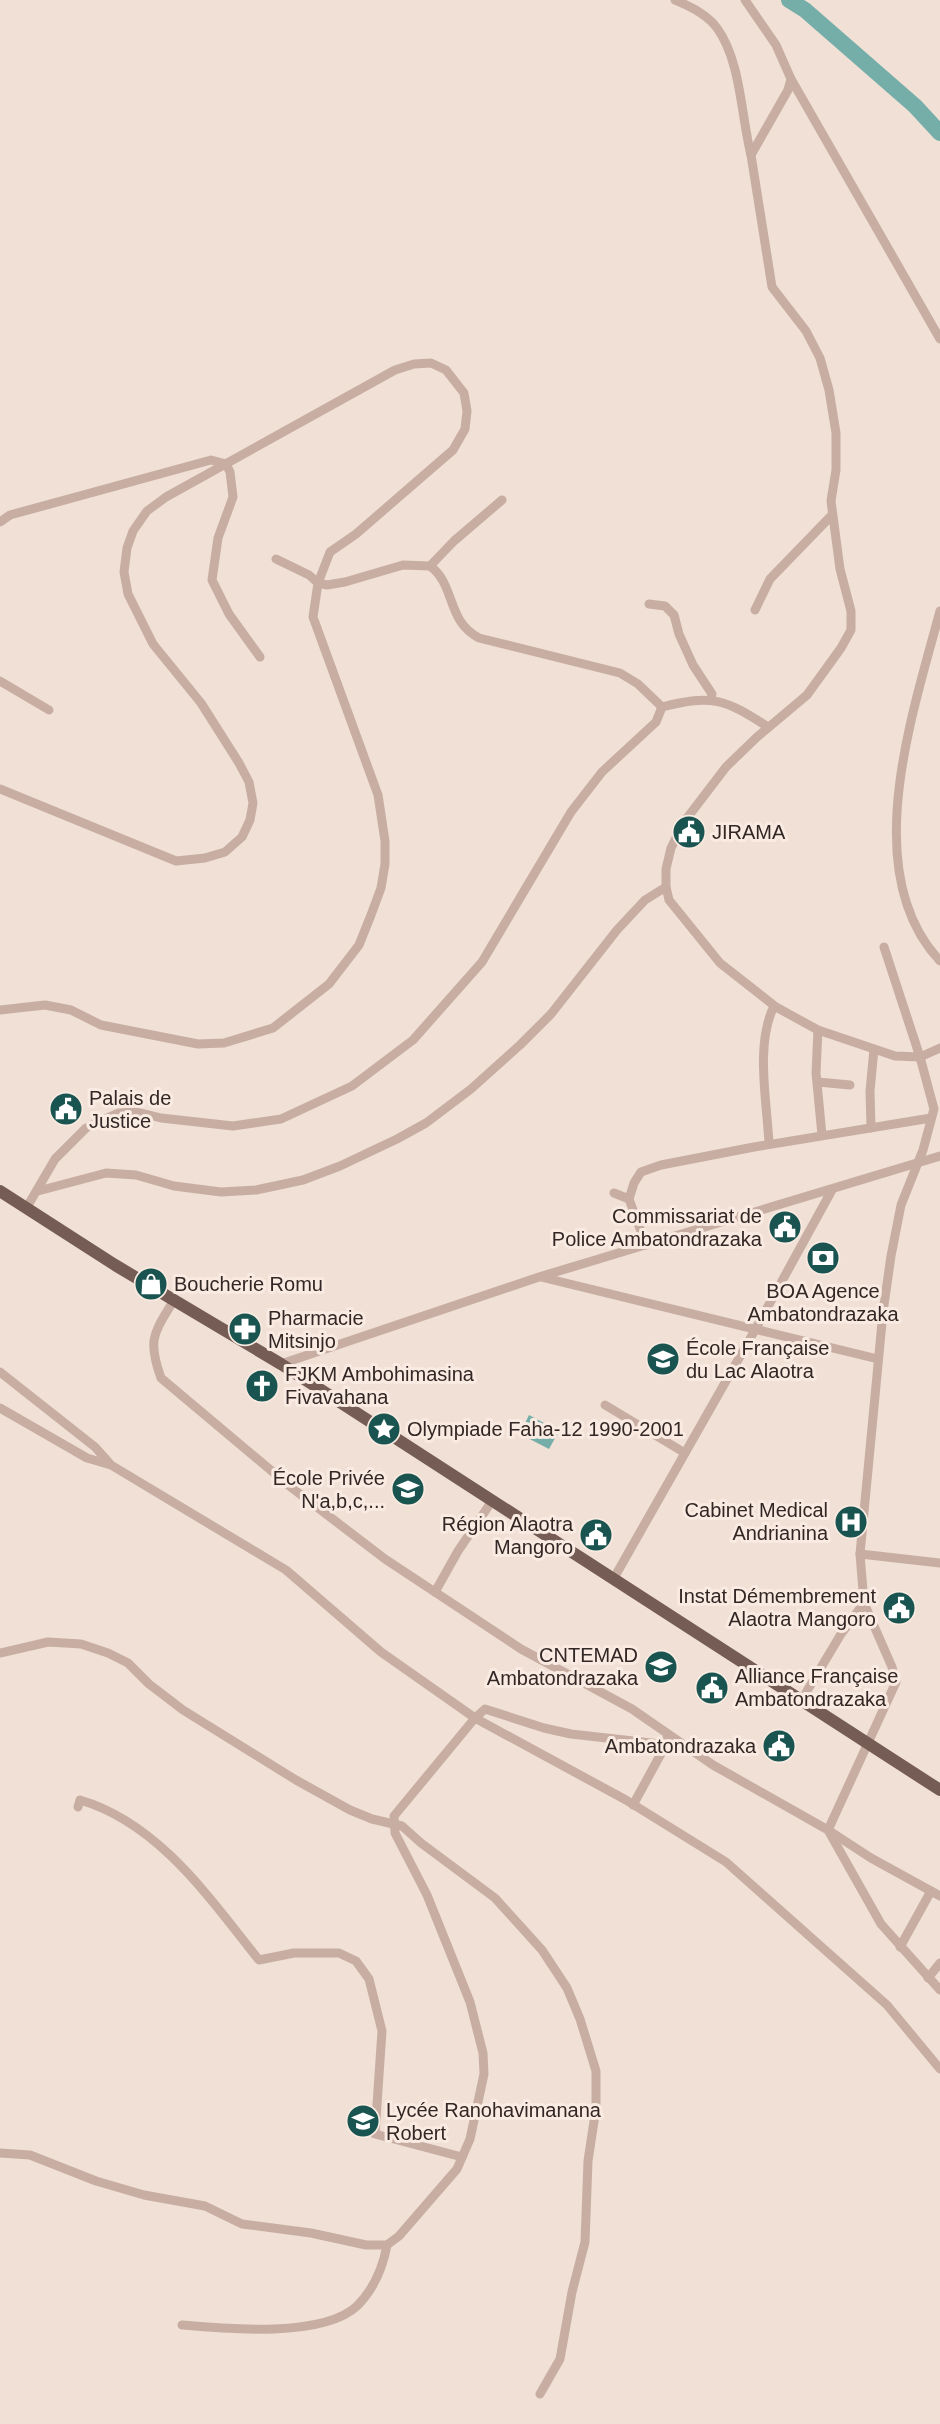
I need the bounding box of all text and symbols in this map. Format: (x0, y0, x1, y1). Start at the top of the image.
public building icon: JIRAMA (671, 814, 707, 850)
place label: JIRAMA (712, 821, 786, 843)
place label: Palais de Justice (89, 1087, 171, 1132)
public building icon: Palais de Justice (48, 1091, 84, 1127)
place label: Commissariat de Police Ambatondrazaka (552, 1205, 763, 1250)
public building icon: Commissariat de Police Ambatondrazaka (767, 1209, 803, 1245)
bank icon: BOA Agence Ambatondrazaka (805, 1240, 841, 1276)
shop icon: Boucherie Romu (133, 1266, 169, 1302)
place label: Boucherie Romu (174, 1273, 323, 1295)
place label: BOA Agence Ambatondrazaka (747, 1280, 899, 1325)
place label: Pharmacie Mitsinjo (268, 1307, 364, 1352)
pharmacy icon: Pharmacie Mitsinjo (227, 1311, 263, 1347)
place label: École Française du Lac Alaotra (686, 1337, 829, 1382)
school or university icon: École Française du Lac Alaotra (645, 1341, 681, 1377)
place label: FJKM Ambohimasina Fivavahana (285, 1363, 475, 1408)
church icon: FJKM Ambohimasina Fivavahana (244, 1368, 280, 1404)
place icon: Olympiade Faha-12 1990-2001 (366, 1411, 402, 1447)
place label: Olympiade Faha-12 1990-2001 (407, 1418, 684, 1440)
place label: École Privée N'a,b,c,... (273, 1467, 385, 1512)
school or university icon: École Privée N'a,b,c,... (390, 1471, 426, 1507)
place label: Cabinet Medical Andrianina (685, 1499, 829, 1544)
hospital icon: Cabinet Medical Andrianina (833, 1504, 869, 1540)
place label: Région Alaotra Mangoro (442, 1513, 574, 1558)
public building icon: Région Alaotra Mangoro (578, 1517, 614, 1553)
place label: Instat Démembrement Alaotra Mangoro (678, 1585, 876, 1630)
public building icon: Instat Démembrement Alaotra Mangoro (881, 1590, 917, 1626)
place label: CNTEMAD Ambatondrazaka (487, 1644, 639, 1689)
school or university icon: CNTEMAD Ambatondrazaka (643, 1649, 679, 1685)
place label: Alliance Française Ambatondrazaka (735, 1665, 898, 1710)
public building icon: Alliance Française Ambatondrazaka (694, 1670, 730, 1706)
public building icon: Ambatondrazaka (761, 1728, 797, 1764)
place label: Ambatondrazaka (605, 1735, 757, 1757)
place label: Lycée Ranohavimanana Robert (386, 2099, 602, 2144)
school or university icon: Lycée Ranohavimanana Robert (345, 2103, 381, 2139)

